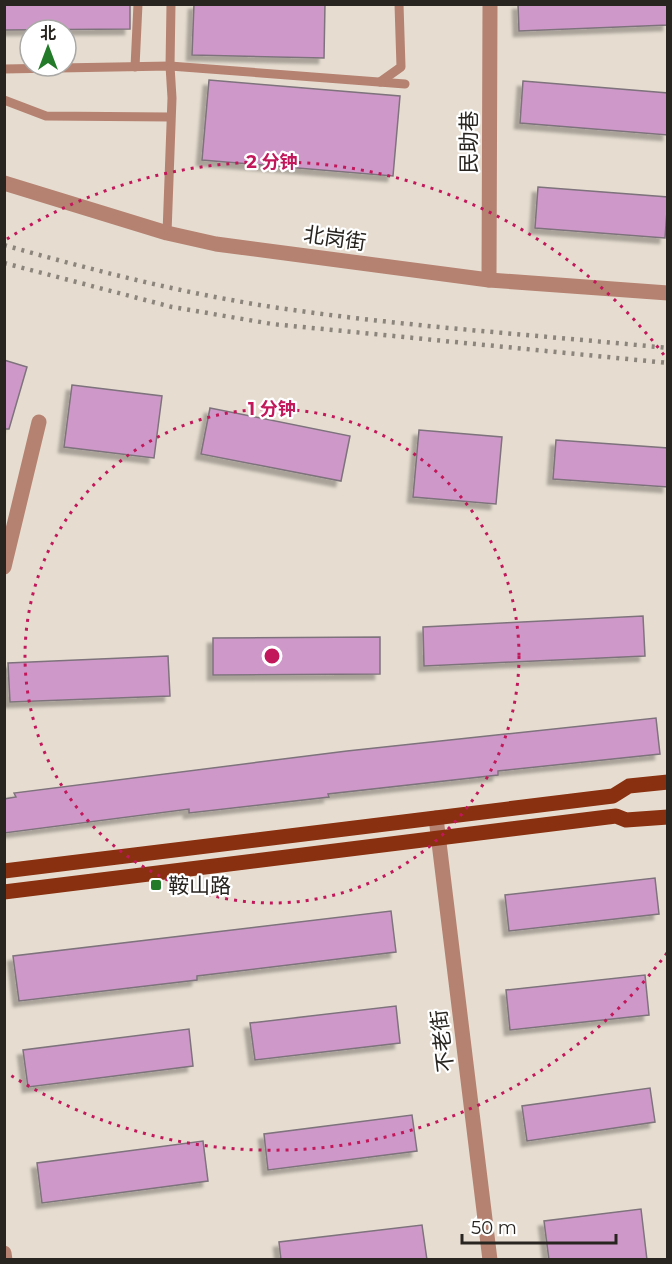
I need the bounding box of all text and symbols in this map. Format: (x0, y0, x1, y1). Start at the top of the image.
north arrow (18, 18, 78, 78)
text: 北 (40, 24, 56, 43)
street label: 民助巷 (456, 111, 481, 174)
text: 2 分钟 (246, 151, 298, 173)
street label: 北岗街 (302, 221, 368, 255)
text: 1 分钟 (248, 398, 296, 420)
centre of rings (262, 646, 282, 666)
place label: 鞍山路 (168, 873, 231, 898)
marker: 鞍山路 (149, 878, 163, 892)
street label: 不老街 (426, 1008, 458, 1074)
scale bar (462, 1207, 616, 1245)
text: 50 m (471, 1217, 517, 1239)

